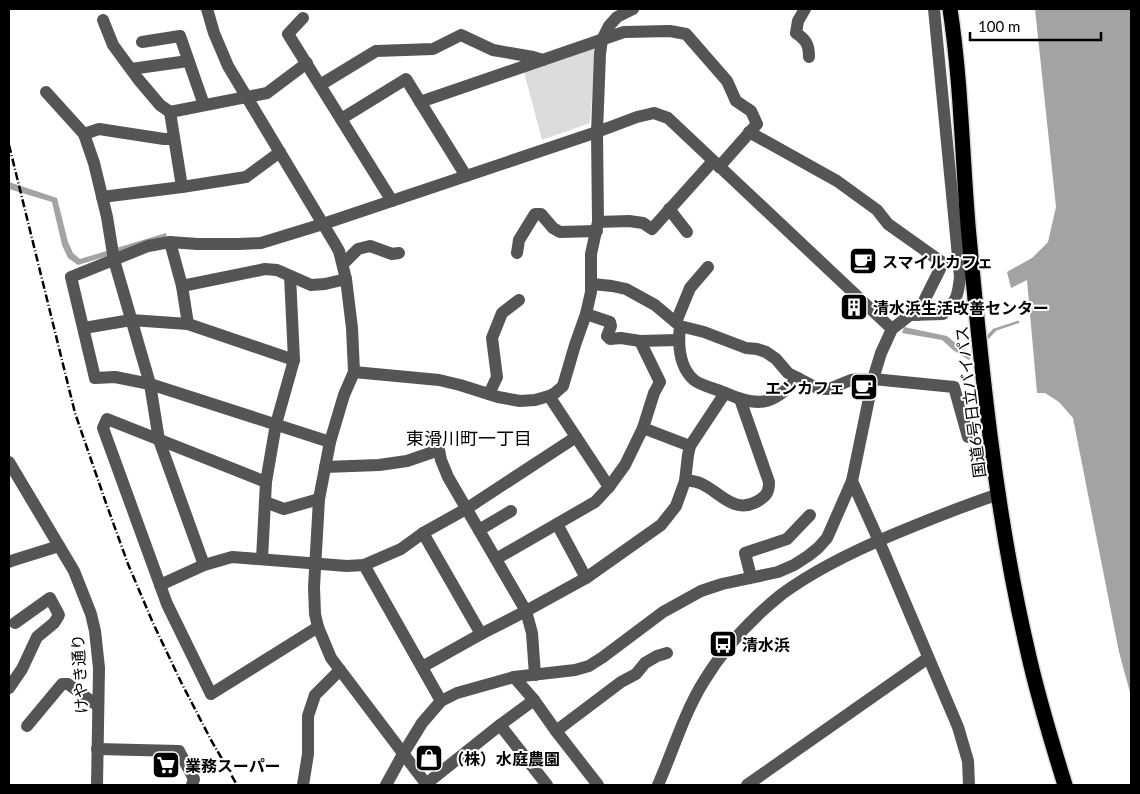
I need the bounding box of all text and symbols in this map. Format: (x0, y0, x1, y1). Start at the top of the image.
scale bar (970, 10, 1101, 42)
text: 100 m (978, 17, 1020, 35)
cafe icon: スマイルカフェ (848, 246, 878, 276)
place label: スマイルカフェ (882, 252, 993, 271)
building icon: 清水浜生活改善センター (839, 292, 869, 322)
place label: 清水浜生活改善センター (873, 298, 1049, 317)
street label: 国道6号日立バイパス (951, 325, 989, 479)
cafe icon: エンカフェ (849, 372, 879, 402)
place label: エンカフェ (765, 378, 845, 397)
district label: 東滑川町一丁目 (406, 427, 532, 449)
bus stop icon: 清水浜 (708, 629, 738, 659)
street label: けやき通り (67, 634, 91, 714)
place label: 清水浜 (742, 635, 790, 654)
shop icon: （株）水庭農園 (414, 743, 444, 773)
place label: （株）水庭農園 (448, 749, 560, 768)
supermarket icon: 業務スーパー (151, 750, 181, 780)
place label: 業務スーパー (185, 756, 281, 775)

